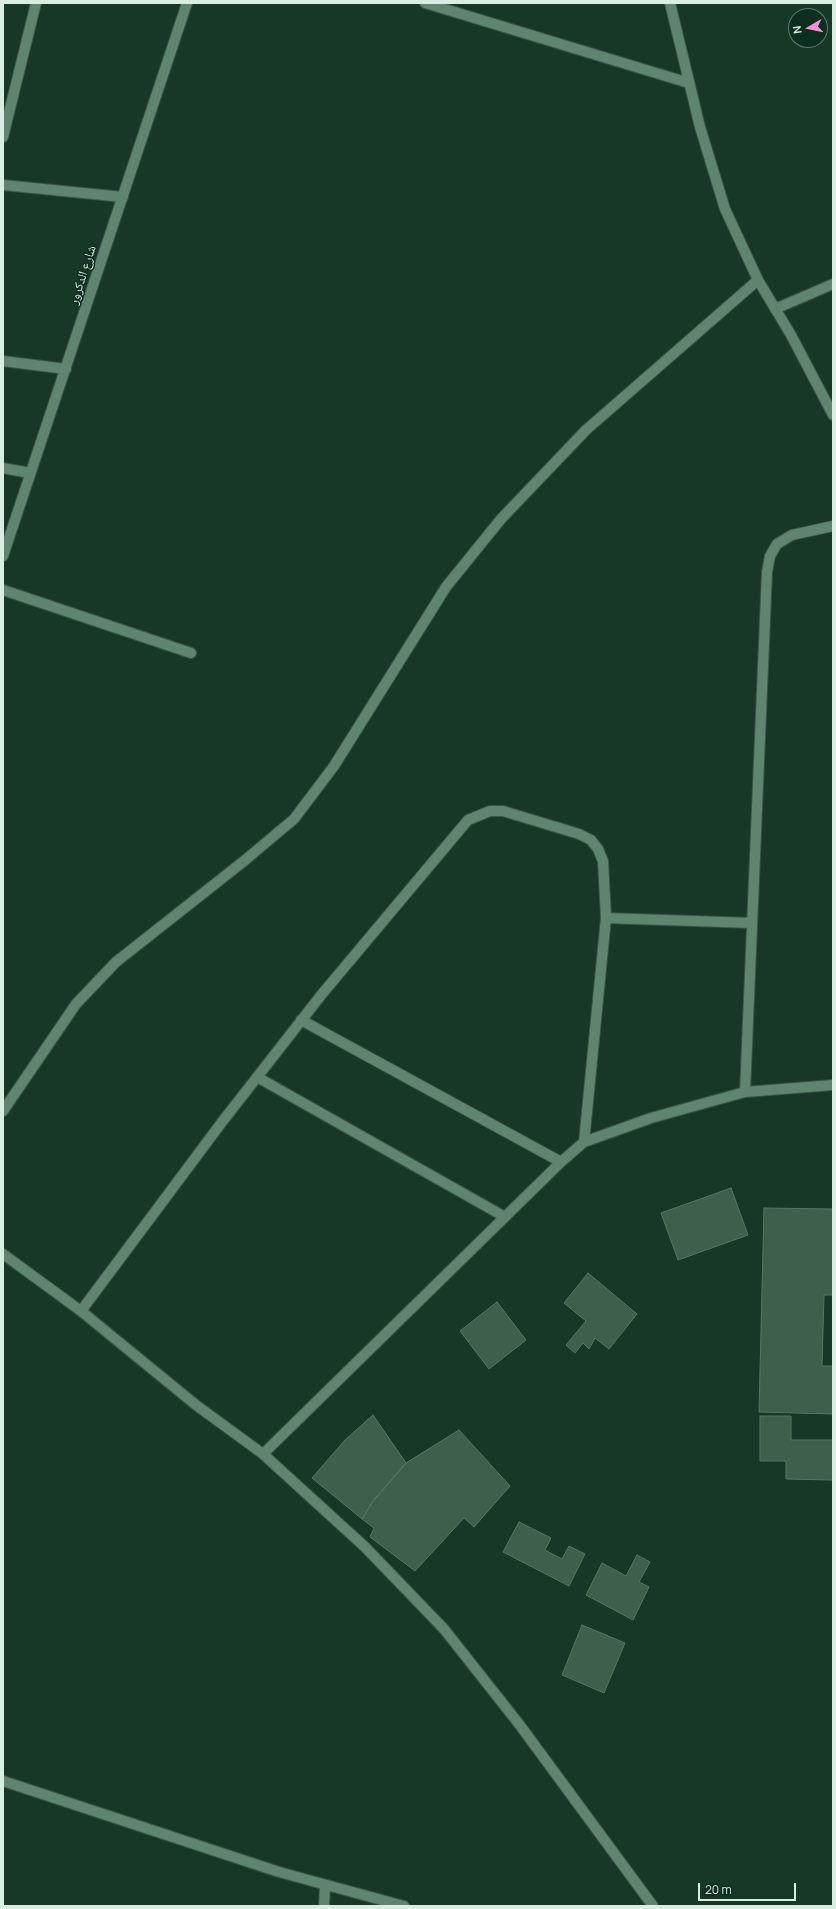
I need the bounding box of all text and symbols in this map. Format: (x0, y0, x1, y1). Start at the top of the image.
north arrow (788, 8, 828, 48)
text: N (789, 25, 805, 35)
street label: شارع الدكرور (66, 244, 100, 306)
scale bar (700, 1875, 798, 1901)
text: 20 m (705, 1881, 732, 1898)

